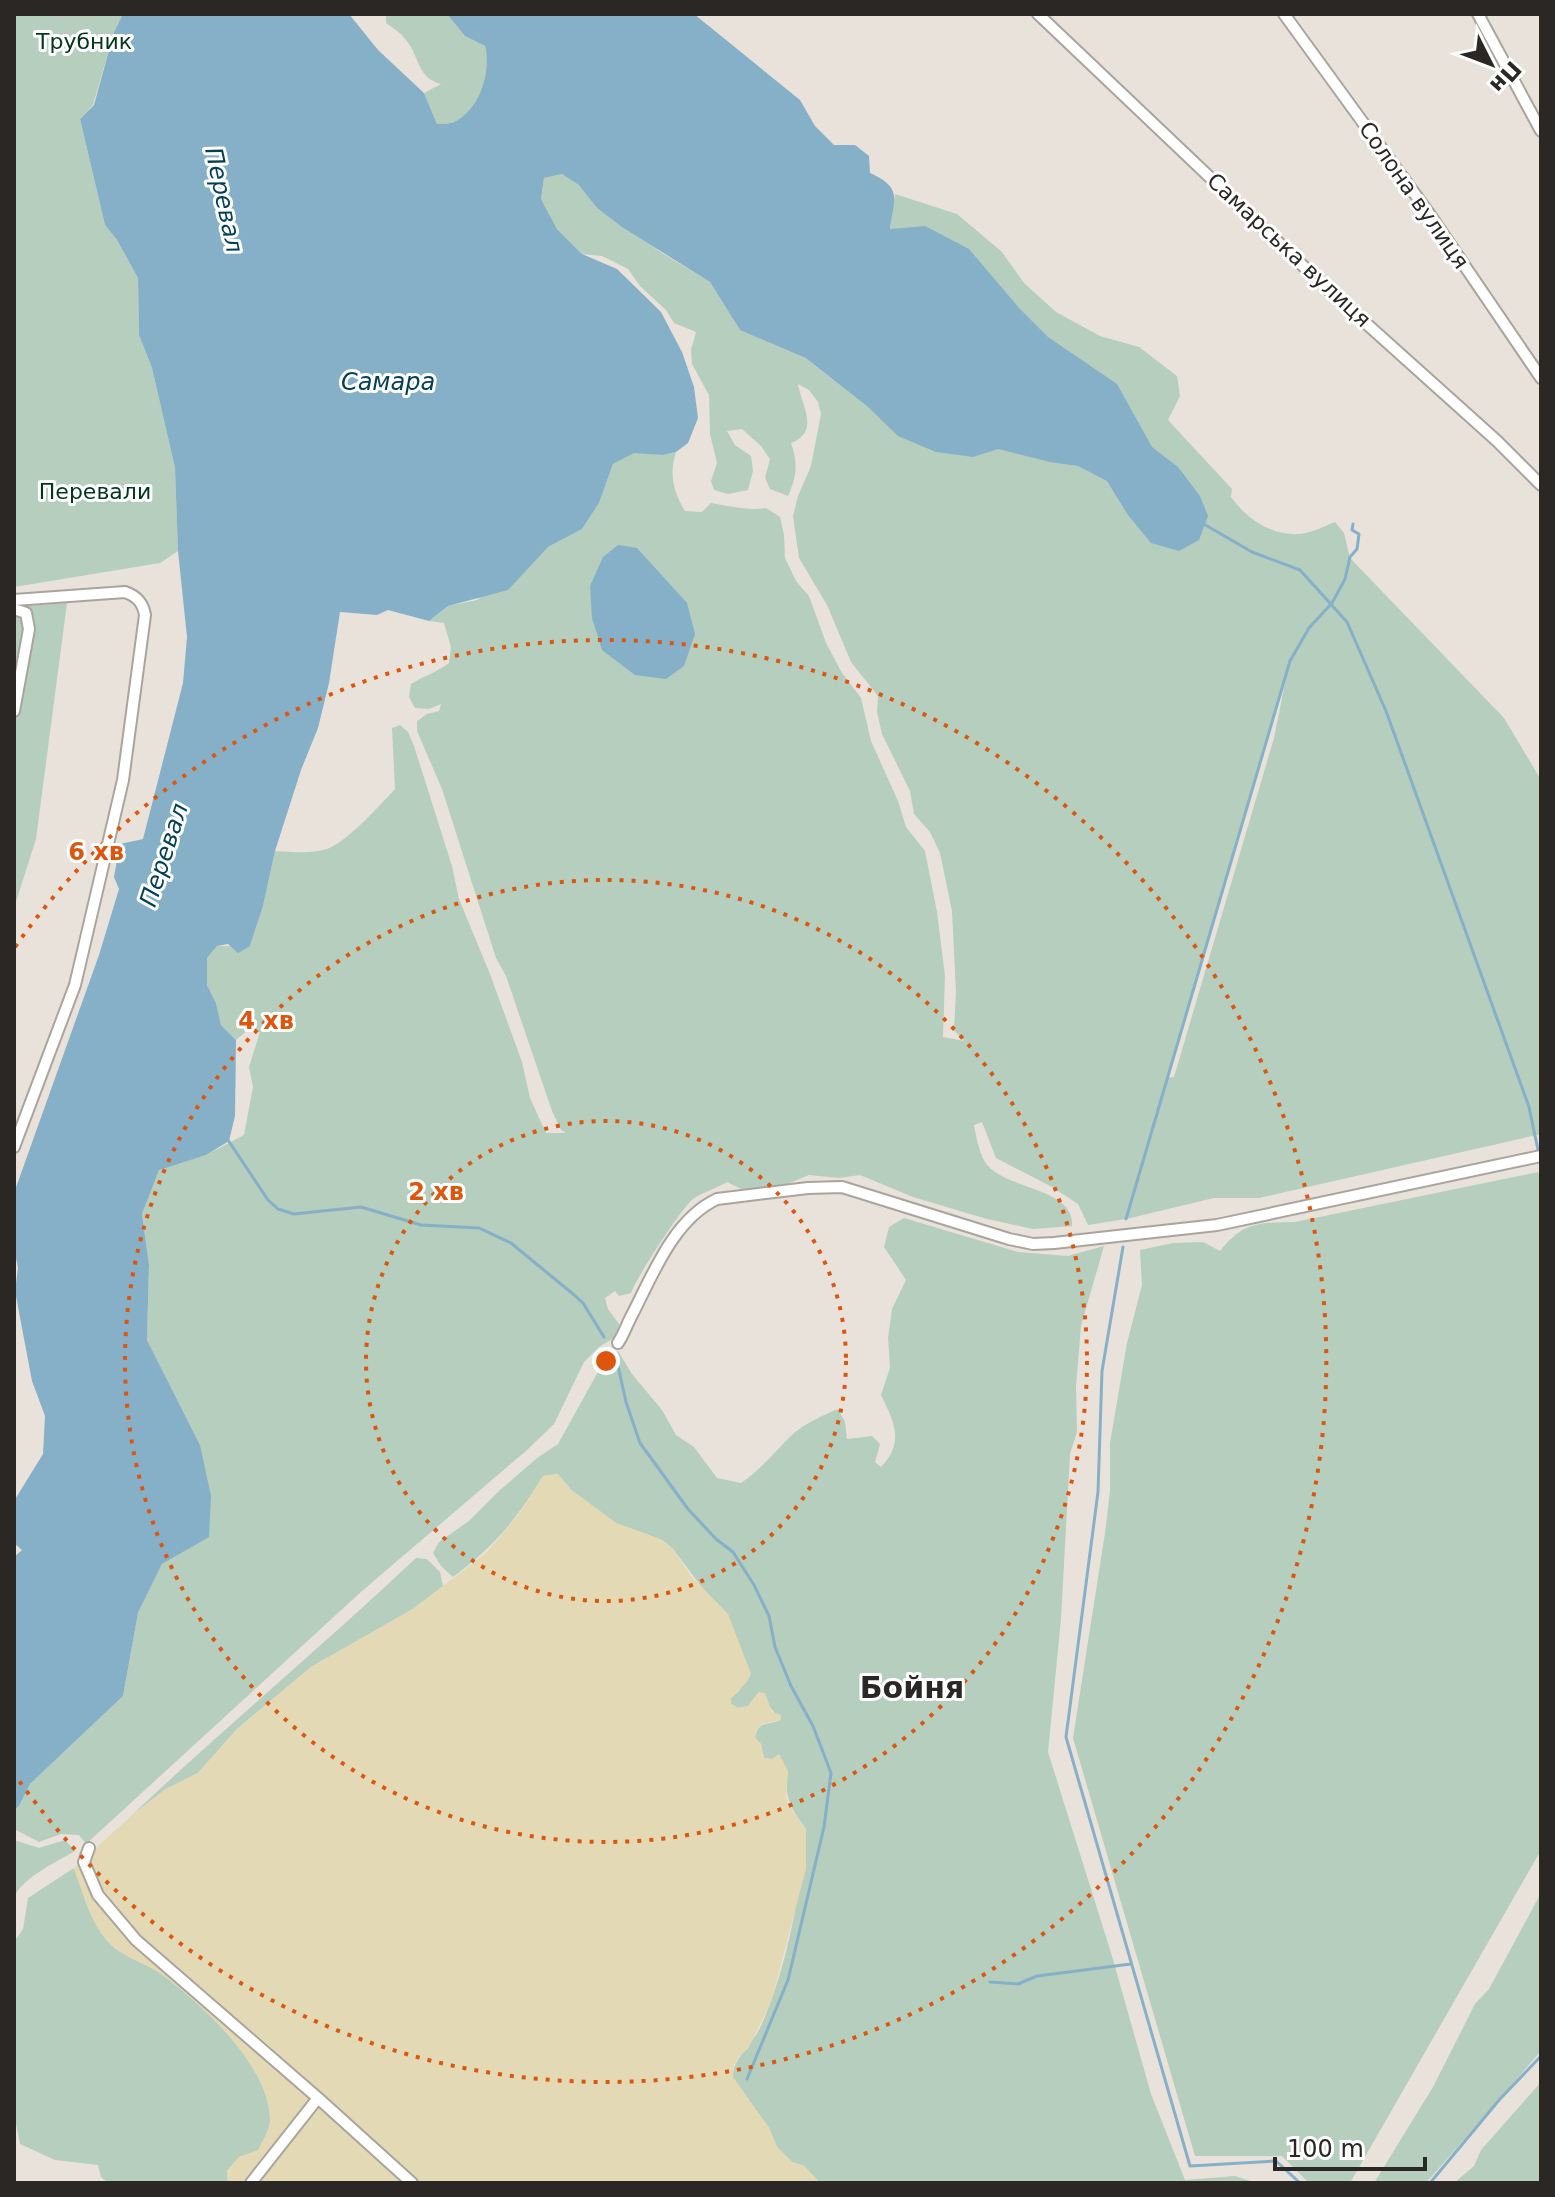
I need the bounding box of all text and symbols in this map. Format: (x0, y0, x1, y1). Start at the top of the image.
north arrow (1451, 24, 1531, 104)
park label: Трубник (35, 29, 132, 54)
text: Пн (1485, 56, 1526, 98)
street label: Солона вулиця (1354, 117, 1474, 273)
water label: Перевал (199, 145, 249, 255)
street label: Самарська вулиця (1202, 168, 1376, 332)
water label: Самара (341, 368, 435, 396)
park label: Перевали (39, 479, 151, 504)
water label: Перевал (134, 800, 194, 910)
text: 6 хв (68, 838, 124, 866)
text: 4 хв (238, 1007, 294, 1035)
text: 2 хв (408, 1178, 464, 1206)
centre of rings (592, 1347, 620, 1375)
district label: Бойня (860, 1670, 964, 1705)
scale bar (1275, 2121, 1425, 2171)
text: 100 m (1287, 2135, 1364, 2163)

